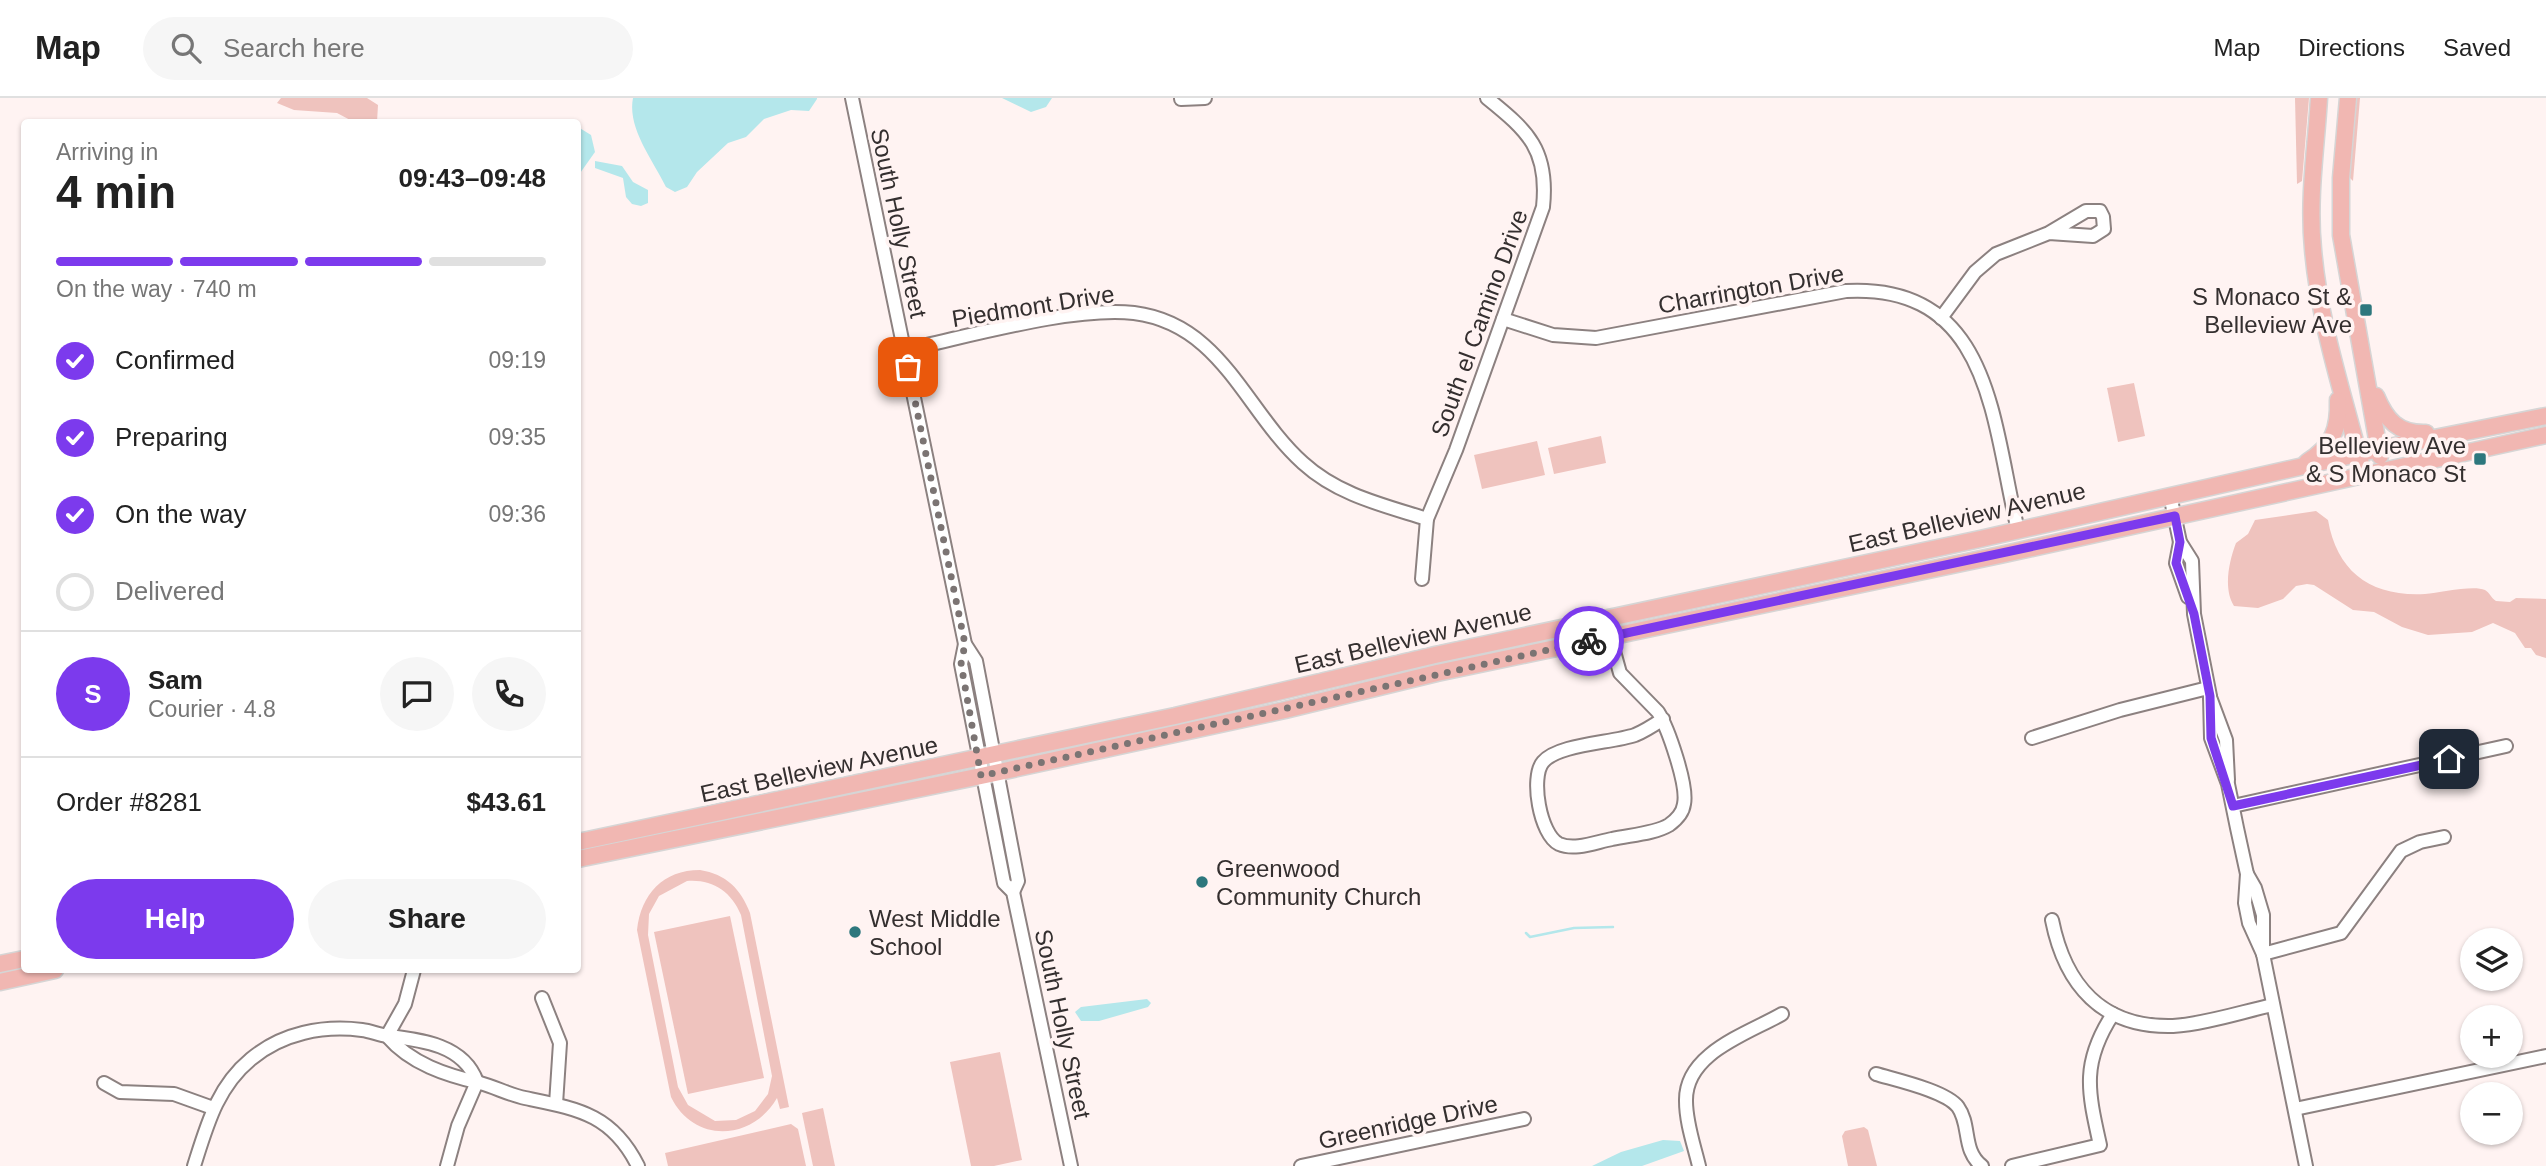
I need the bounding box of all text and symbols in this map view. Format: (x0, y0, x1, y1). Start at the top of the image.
search box (143, 17, 633, 80)
text: Map (35, 29, 101, 66)
icon: search (167, 29, 205, 67)
text: Search here (223, 33, 365, 63)
text: Map (2214, 34, 2260, 61)
text: Directions (2298, 34, 2405, 61)
text: Saved (2443, 34, 2511, 61)
street label: South Holly Street (866, 126, 932, 321)
text: Arriving in (56, 139, 158, 165)
text: 09:43–09:48 (399, 163, 546, 193)
text: 4 min (56, 166, 176, 218)
street label: South el Camino Drive (1425, 206, 1533, 440)
street label: Charrington Drive (1656, 259, 1846, 319)
text: On the way · 740 m (56, 276, 257, 302)
street label: Piedmont Drive (950, 280, 1116, 332)
place label: S Monaco St & Belleview Ave (2192, 283, 2352, 338)
marker: S Monaco St & Belleview Ave (2358, 302, 2374, 318)
pin (878, 337, 938, 397)
icon: check (56, 342, 94, 380)
text: Confirmed (115, 345, 235, 375)
text: 09:19 (488, 347, 546, 373)
icon: bag (889, 348, 927, 386)
icon: check (56, 419, 94, 457)
text: Preparing (115, 422, 228, 452)
text: 09:35 (488, 424, 546, 450)
place label: Belleview Ave & S Monaco St (2306, 432, 2466, 487)
marker: Belleview Ave & S Monaco St (2472, 451, 2488, 467)
street label: East Belleview Avenue (1846, 477, 2088, 557)
icon: check (56, 496, 94, 534)
text: On the way (115, 499, 247, 529)
text: 09:36 (488, 501, 546, 527)
text: Delivered (115, 576, 225, 606)
street label: East Belleview Avenue (1292, 598, 1534, 678)
courier (1554, 606, 1624, 676)
icon: bike (1570, 622, 1608, 660)
button: chat (380, 657, 454, 731)
button: phone (472, 657, 546, 731)
text: Sam (148, 665, 203, 695)
text: S (84, 679, 102, 709)
text: Courier · 4.8 (148, 696, 276, 722)
pin (2419, 729, 2479, 789)
street label: East Belleview Avenue (698, 731, 940, 807)
icon: home (2430, 740, 2468, 778)
text: Order #8281 (56, 787, 202, 817)
text: $43.61 (466, 787, 546, 817)
place label: Greenwood Community Church (1216, 855, 1421, 910)
marker: Greenwood Community Church (1194, 874, 1210, 890)
button: Help (56, 879, 294, 959)
button: Share (308, 879, 546, 959)
place label: West Middle School (869, 905, 1001, 960)
marker: West Middle School (847, 924, 863, 940)
street label: South Holly Street (1030, 927, 1096, 1122)
map controls (2460, 928, 2523, 1145)
button: layers (2460, 928, 2523, 991)
button: + (2460, 1005, 2523, 1068)
button: − (2460, 1082, 2523, 1145)
street label: Greenridge Drive (1316, 1090, 1500, 1154)

